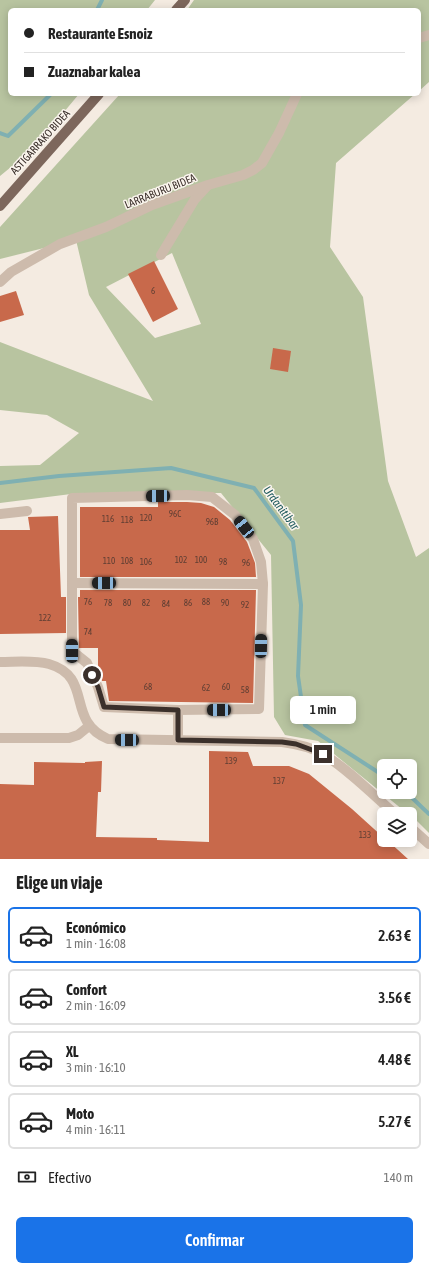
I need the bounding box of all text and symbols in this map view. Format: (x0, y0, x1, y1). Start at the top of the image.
text: Restaurante Esnoiz (48, 25, 152, 42)
text: Zuaznabar kalea (48, 63, 140, 80)
street label: ASTIGARRAKO BIDEA (8, 107, 72, 177)
street label: LARRABURU BIDEA (123, 171, 198, 211)
house number: 6 (151, 286, 155, 296)
water label: Urdanitibar (260, 483, 302, 533)
car (146, 490, 170, 502)
house number: 96C (169, 509, 181, 519)
house number: 120 (140, 513, 152, 523)
house number: 116 (102, 514, 114, 524)
car (232, 514, 256, 540)
house number: 118 (121, 515, 133, 525)
house number: 96B (206, 517, 219, 527)
house number: 102 (175, 555, 187, 565)
house number: 100 (195, 555, 207, 565)
house number: 110 (103, 556, 115, 566)
house number: 108 (121, 556, 133, 566)
house number: 106 (140, 557, 152, 567)
house number: 98 (219, 557, 227, 567)
house number: 96 (242, 558, 250, 568)
car (92, 577, 116, 589)
house number: 76 (84, 597, 92, 607)
house number: 88 (202, 597, 210, 607)
house number: 78 (104, 598, 112, 608)
house number: 80 (123, 598, 131, 608)
house number: 82 (142, 598, 150, 608)
house number: 86 (184, 598, 192, 608)
house number: 90 (221, 598, 229, 608)
house number: 84 (162, 599, 170, 609)
house number: 92 (241, 600, 249, 610)
house number: 122 (39, 613, 51, 623)
house number: 74 (84, 627, 92, 637)
car (255, 634, 267, 658)
car (66, 639, 78, 663)
route start (83, 666, 101, 684)
house number: 68 (144, 682, 152, 692)
house number: 60 (222, 682, 230, 692)
house number: 62 (202, 683, 210, 693)
house number: 58 (241, 685, 249, 695)
callout: 1 min (290, 696, 356, 724)
text: 1 min (310, 702, 336, 717)
car (207, 704, 231, 716)
car (115, 734, 139, 746)
route end (314, 745, 332, 763)
house number: 139 (225, 756, 237, 766)
map controls (377, 759, 417, 847)
button: locate (377, 759, 417, 799)
house number: 137 (273, 776, 285, 786)
button: layers (377, 807, 417, 847)
house number: 133 (359, 830, 371, 840)
text: Elige un viaje (16, 872, 103, 893)
icon: car (18, 917, 54, 953)
text: Económico (66, 919, 126, 936)
text: 2.63 € (378, 927, 411, 944)
text: 1 min · 16:08 (66, 936, 126, 951)
icon: car (18, 979, 54, 1015)
text: Confort (66, 981, 107, 998)
text: 3.56 € (378, 989, 411, 1006)
text: 2 min · 16:09 (66, 998, 126, 1013)
icon: car (18, 1041, 54, 1077)
text: XL (66, 1043, 79, 1060)
text: 4.48 € (378, 1051, 411, 1068)
text: 3 min · 16:10 (66, 1060, 126, 1075)
icon: car (18, 1103, 54, 1139)
text: Moto (66, 1105, 94, 1122)
text: 5.27 € (378, 1113, 411, 1130)
text: 4 min · 16:11 (66, 1122, 126, 1137)
icon: cash (16, 1166, 38, 1188)
text: Efectivo (48, 1169, 92, 1186)
text: 140 m (384, 1170, 413, 1185)
button: Confirmar (16, 1217, 413, 1263)

